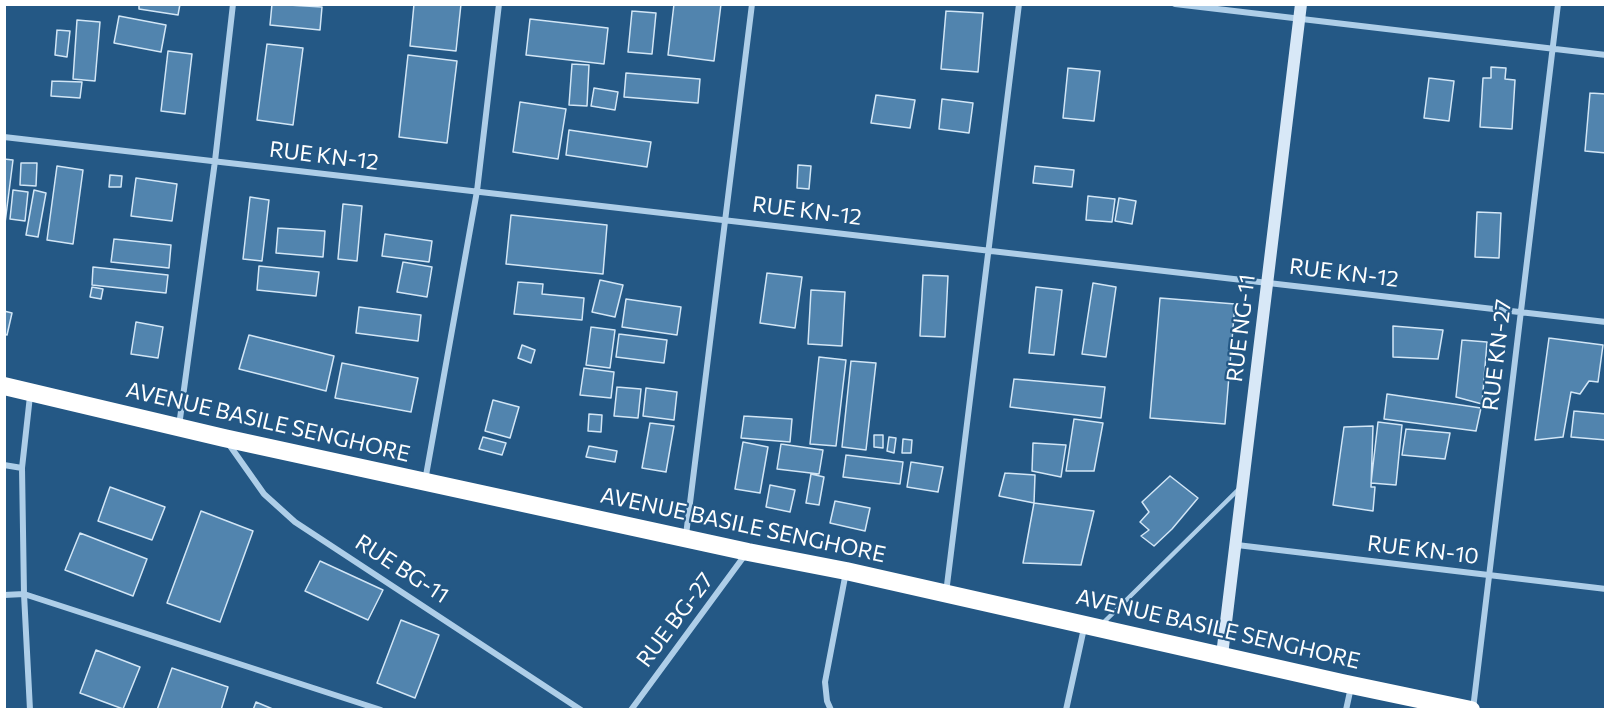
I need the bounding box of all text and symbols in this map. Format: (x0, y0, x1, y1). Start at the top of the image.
street label: RUE KN-12 (268, 136, 380, 176)
street label: RUE KN-12 (751, 191, 863, 231)
street label: RUE KN-12 (1288, 253, 1400, 293)
street label: RUE NG-11 (1221, 273, 1261, 383)
street label: RUE KN-27 (1477, 298, 1517, 412)
street label: AVENUE BASILE SENGHORE (123, 376, 413, 468)
street label: AVENUE BASILE SENGHORE (598, 482, 888, 568)
street label: RUE BG-11 (350, 529, 454, 609)
street label: RUE KN-10 (1366, 530, 1480, 570)
street label: RUE BG-27 (631, 568, 719, 672)
street label: AVENUE BASILE SENGHORE (1073, 583, 1363, 675)

